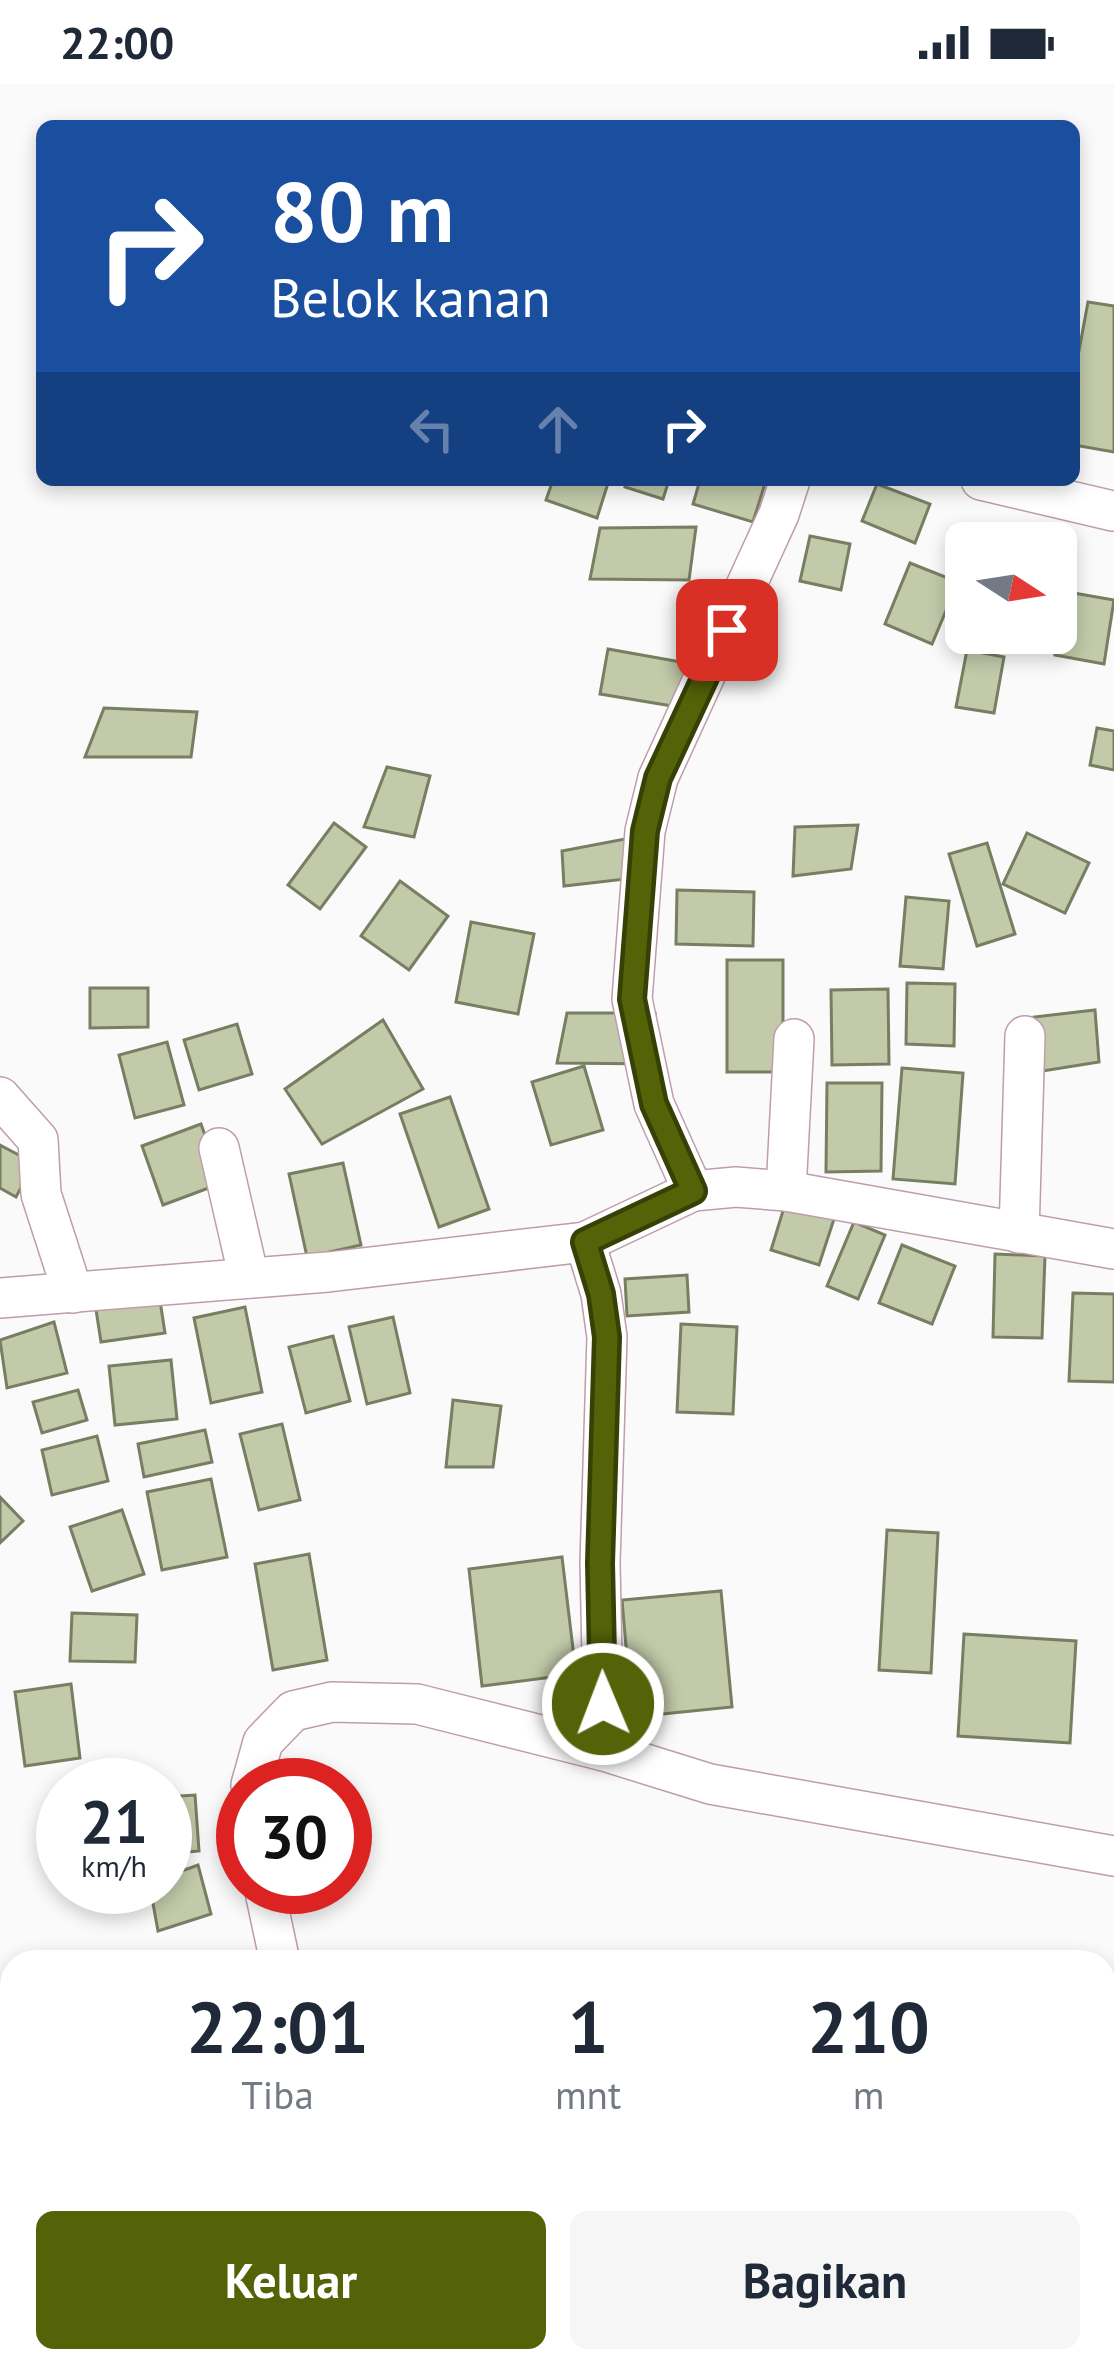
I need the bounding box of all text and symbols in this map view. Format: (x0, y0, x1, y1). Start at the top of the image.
text: 22:00 (60, 13, 174, 71)
text: 80 m (270, 156, 454, 265)
icon: right (72, 168, 228, 324)
text: Belok kanan (270, 262, 551, 332)
icon: left (399, 396, 465, 462)
icon: ahead (525, 396, 591, 462)
icon: right (651, 396, 717, 462)
north arrow (945, 522, 1077, 654)
map controls (945, 522, 1077, 654)
pin (676, 579, 778, 681)
icon: arrive (694, 597, 760, 663)
position arrow (540, 1641, 666, 1767)
speed limit sign: 30 (216, 1758, 372, 1914)
text: 21 (80, 1782, 148, 1860)
text: km/h (81, 1846, 147, 1885)
text: 22:01 (186, 1980, 369, 2073)
text: 1 (568, 1980, 608, 2073)
text: 210 (807, 1980, 930, 2073)
text: Tiba (241, 2069, 314, 2120)
text: mnt (555, 2069, 621, 2120)
text: m (853, 2069, 884, 2120)
button: Keluar (36, 2211, 546, 2349)
button: Bagikan (570, 2211, 1080, 2349)

